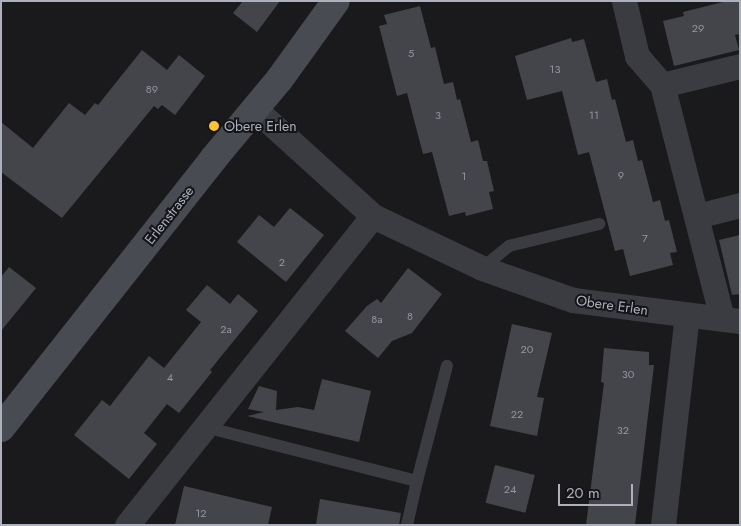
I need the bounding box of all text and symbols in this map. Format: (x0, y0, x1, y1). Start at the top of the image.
house number: 29 (692, 21, 704, 35)
house number: 5 (408, 46, 414, 60)
house number: 13 (550, 62, 560, 76)
house number: 89 (146, 82, 158, 96)
house number: 3 (435, 108, 441, 122)
house number: 11 (589, 108, 599, 122)
place label: Obere Erlen (224, 118, 297, 134)
marker: Obere Erlen (208, 120, 220, 132)
house number: 9 (618, 168, 624, 182)
house number: 1 (462, 169, 466, 183)
street label: Erlenstrasse (141, 183, 197, 247)
house number: 7 (642, 231, 648, 245)
house number: 2 (279, 255, 285, 269)
street label: Obere Erlen (575, 292, 649, 318)
house number: 8 (407, 309, 413, 323)
house number: 8a (371, 312, 383, 326)
house number: 2a (220, 322, 232, 336)
house number: 20 (521, 342, 533, 356)
house number: 30 (622, 367, 634, 381)
house number: 4 (167, 370, 173, 384)
house number: 22 (511, 407, 523, 421)
house number: 32 (617, 423, 629, 437)
scale bar (561, 474, 636, 506)
house number: 24 (504, 482, 516, 496)
text: 20 m (566, 482, 600, 504)
house number: 12 (195, 506, 207, 520)

